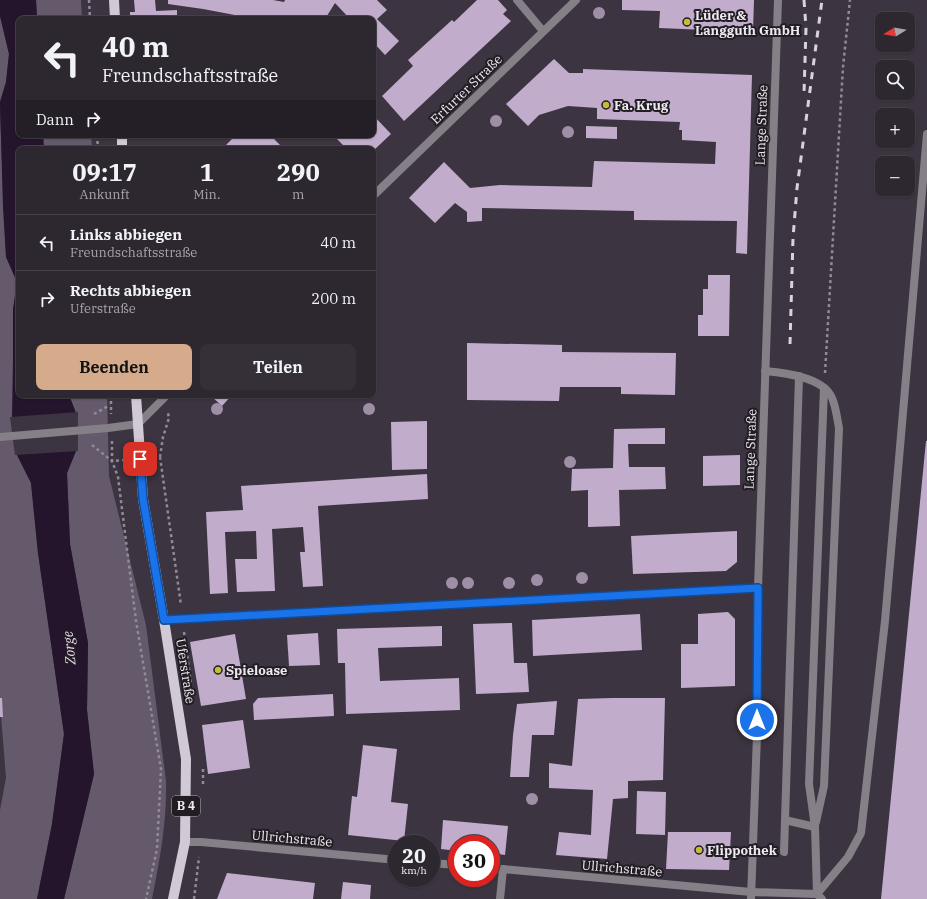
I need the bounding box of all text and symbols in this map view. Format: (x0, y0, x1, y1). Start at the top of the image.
place label: Lüder & Langguth GmbH (695, 7, 801, 39)
north arrow (875, 12, 915, 52)
map controls (875, 12, 915, 196)
marker: Lüder & Langguth GmbH (682, 17, 692, 27)
text: 40 m (102, 28, 169, 65)
icon: left (36, 32, 88, 84)
street label: Erfurter Straße (427, 51, 506, 128)
button: search (875, 60, 915, 100)
text: Freundschaftsstraße (102, 64, 278, 87)
street label: Lange Straße (752, 84, 771, 166)
place label: Fa. Krug (614, 97, 669, 114)
marker: Fa. Krug (601, 100, 611, 110)
icon: right (82, 108, 104, 130)
button: + (875, 108, 915, 148)
text: Dann (36, 110, 74, 129)
text: 09:17 (72, 156, 137, 188)
text: 1 (200, 156, 214, 188)
text: 290 (277, 156, 320, 188)
button: − (875, 156, 915, 196)
text: Ankunft (80, 186, 130, 203)
text: Min. (193, 186, 221, 203)
text: m (292, 186, 304, 203)
text: Links abbiegen (70, 225, 182, 244)
icon: left (36, 232, 58, 254)
text: 40 m (320, 233, 356, 252)
text: Freundschaftsstraße (70, 244, 197, 261)
text: Rechts abbiegen (70, 281, 191, 300)
icon: right (36, 288, 58, 310)
text: 200 m (311, 289, 356, 308)
text: Uferstraße (70, 300, 136, 317)
button: Beenden (36, 344, 192, 390)
button: Teilen (200, 344, 356, 390)
street label: Lange Straße (741, 408, 760, 490)
pin (123, 442, 157, 476)
icon: arrive (129, 448, 151, 470)
water label: Zorge (59, 630, 80, 666)
street label: Uferstraße (172, 637, 199, 705)
place label: Spieloase (226, 662, 287, 679)
marker: Spieloase (213, 665, 223, 675)
position arrow (736, 699, 778, 741)
road number: B 4 (172, 796, 200, 816)
street label: Ullrichstraße (251, 826, 333, 850)
speed limit sign: 30 (448, 835, 500, 887)
text: 20 (402, 842, 426, 869)
place label: Flippothek (707, 842, 778, 859)
marker: Flippothek (694, 845, 704, 855)
street label: Ullrichstraße (581, 856, 663, 880)
text: km/h (401, 864, 427, 877)

